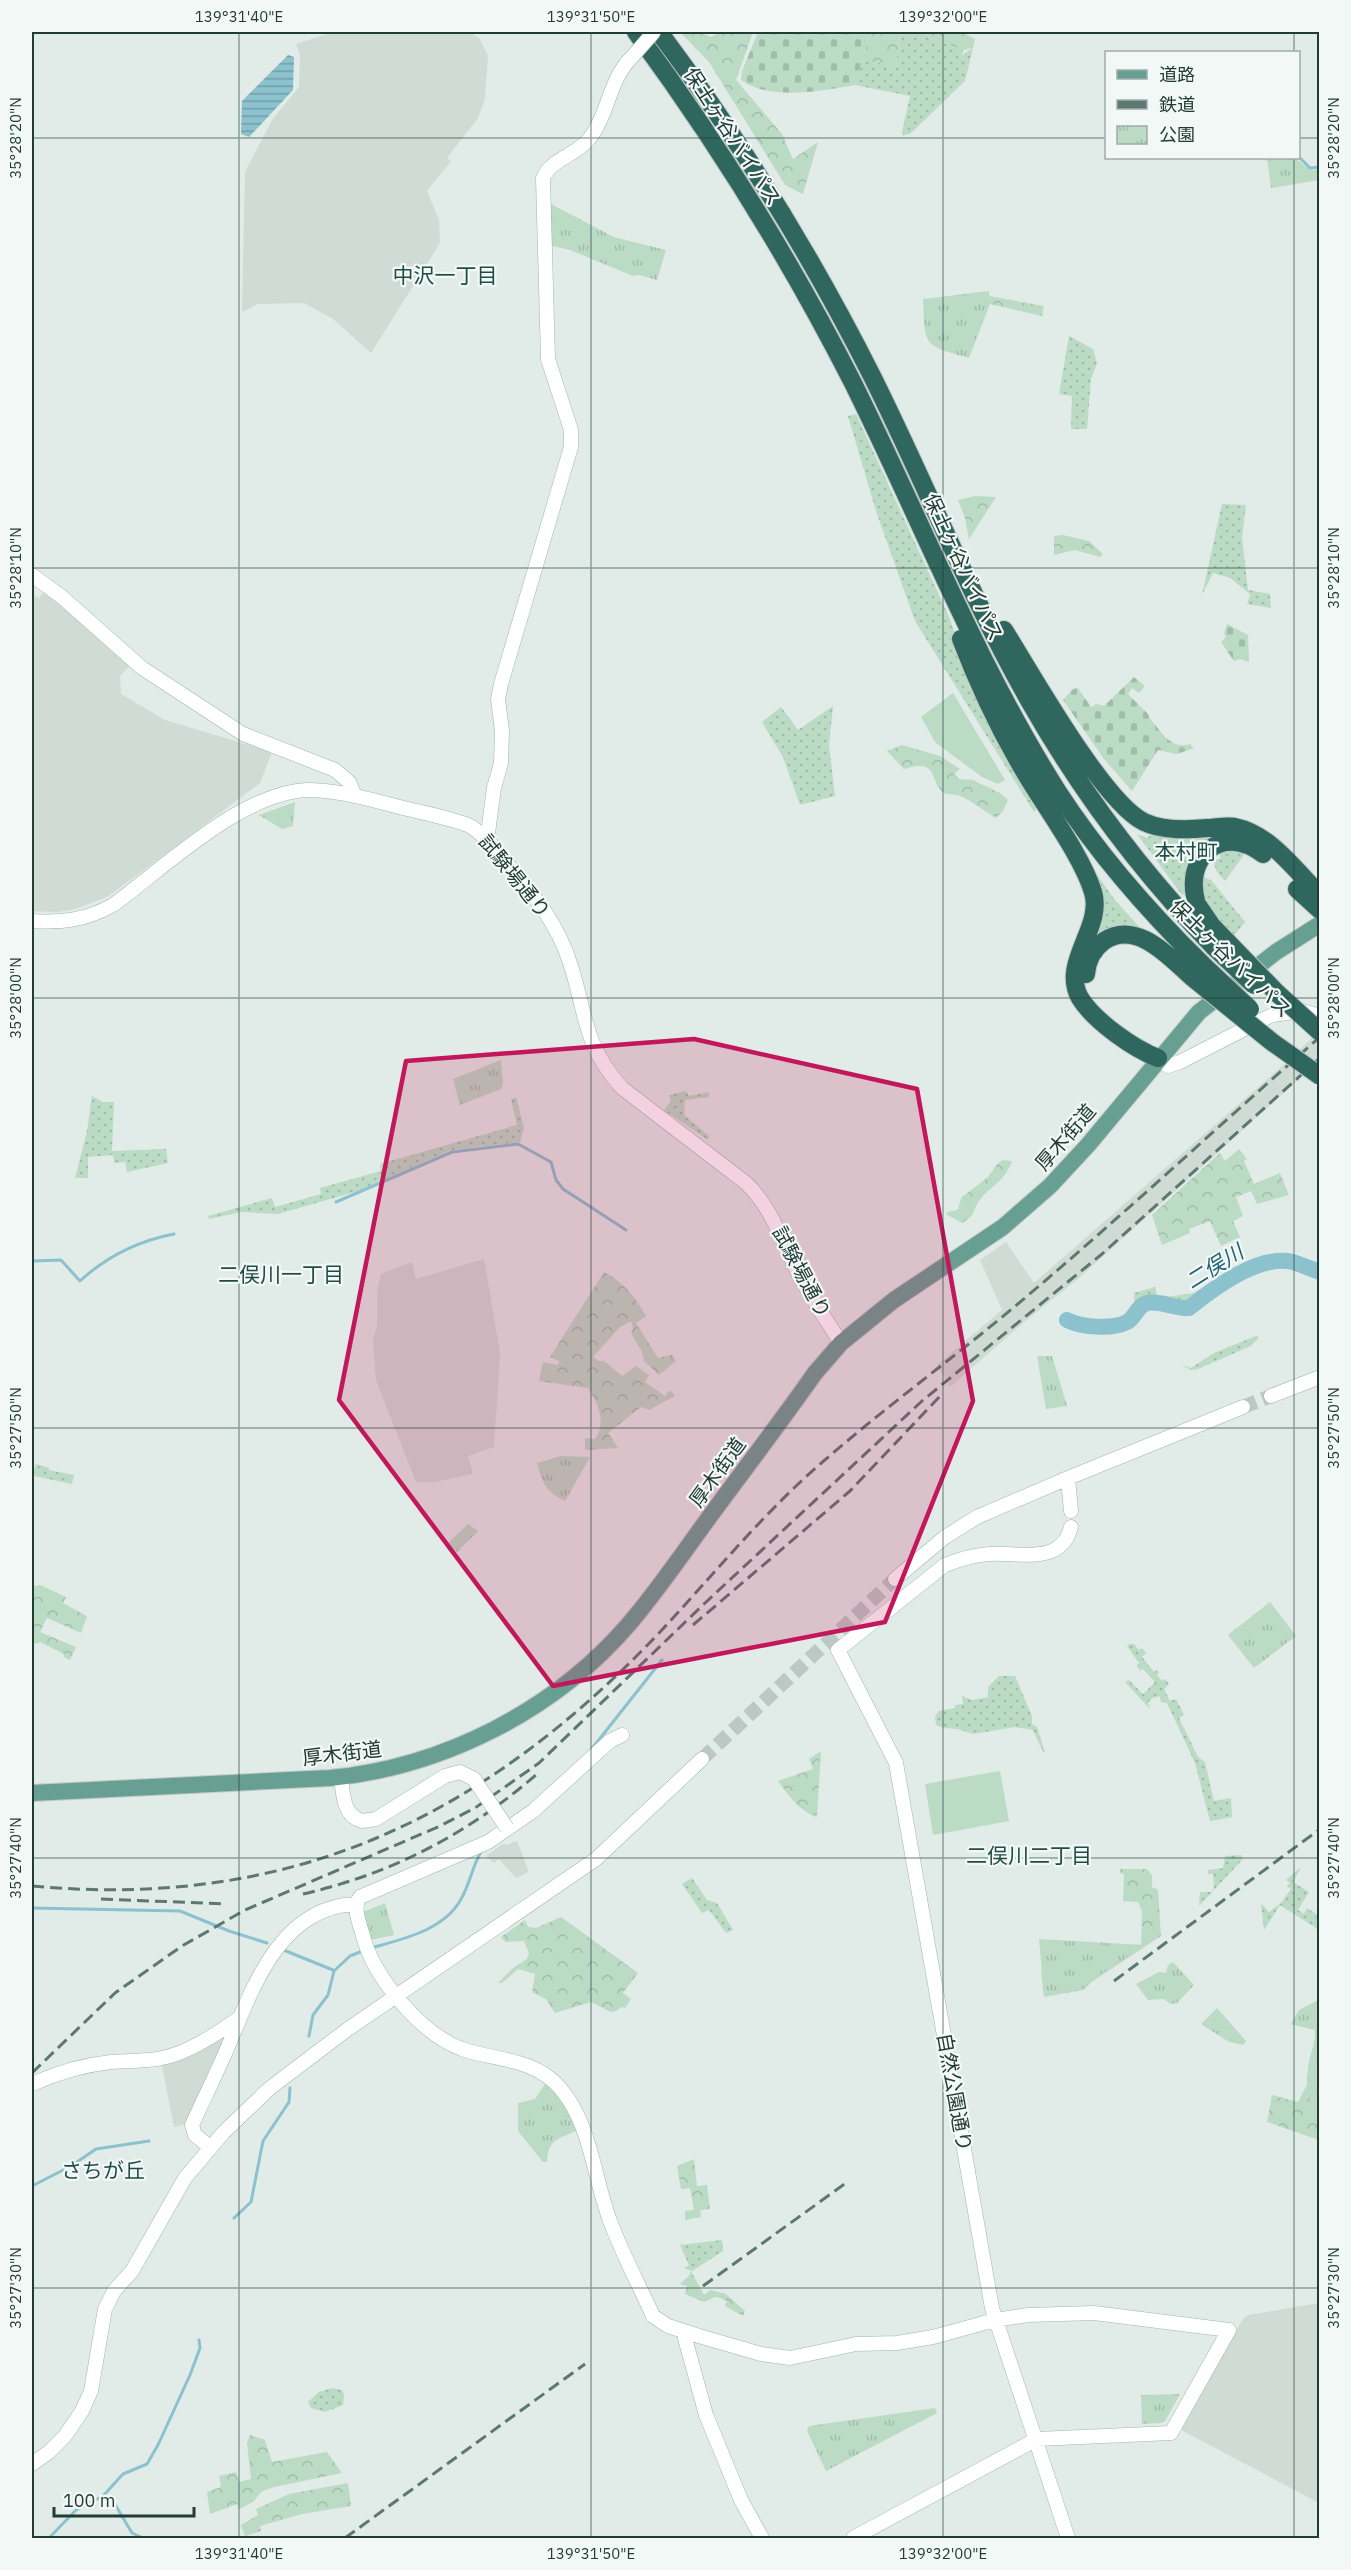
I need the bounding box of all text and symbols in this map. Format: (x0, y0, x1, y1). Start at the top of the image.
text: 139°31'40"E (195, 7, 283, 26)
text: 139°31'50"E (547, 7, 635, 26)
text: 139°32'00"E (899, 7, 987, 26)
legend (1105, 51, 1300, 159)
street label: 保土ヶ谷バイパス (678, 62, 788, 210)
text: 道路 (1159, 63, 1195, 86)
text: 鉄道 (1159, 93, 1195, 116)
text: 35°28'20"N (6, 97, 25, 179)
text: 35°28'20"N (1324, 97, 1343, 179)
text: 公園 (1159, 123, 1195, 146)
district label: 中沢一丁目 (393, 261, 498, 289)
street label: 保土ヶ谷バイパス (918, 489, 1010, 645)
text: 35°28'10"N (6, 527, 25, 609)
text: 35°28'10"N (1324, 527, 1343, 609)
street label: 試験場通り (473, 829, 557, 923)
district label: 本村町 (1155, 837, 1218, 865)
street label: 保土ヶ谷バイパス (1164, 893, 1298, 1023)
text: 35°28'00"N (6, 957, 25, 1039)
text: 35°28'00"N (1324, 957, 1343, 1039)
street label: 厚木街道 (1029, 1098, 1101, 1176)
street label: 試験場通り (767, 1222, 837, 1322)
water label: 二俣川 (1180, 1236, 1250, 1295)
district label: 二俣川一丁目 (218, 1260, 344, 1288)
text: 35°27'50"N (6, 1387, 25, 1469)
text: 35°27'50"N (1324, 1387, 1343, 1469)
street label: 厚木街道 (683, 1432, 751, 1512)
street label: 厚木街道 (301, 1735, 383, 1771)
text: 35°27'40"N (6, 1817, 25, 1899)
text: 35°27'40"N (1324, 1817, 1343, 1899)
district label: 二俣川二丁目 (966, 1841, 1092, 1869)
street label: 自然公園通り (931, 2031, 979, 2153)
district label: さちが丘 (61, 2156, 145, 2184)
text: 35°27'30"N (6, 2247, 25, 2329)
text: 35°27'30"N (1324, 2247, 1343, 2329)
scale bar (54, 2480, 194, 2518)
text: 100 m (63, 2489, 115, 2512)
text: 139°31'40"E (195, 2544, 283, 2563)
text: 139°31'50"E (547, 2544, 635, 2563)
text: 139°32'00"E (899, 2544, 987, 2563)

